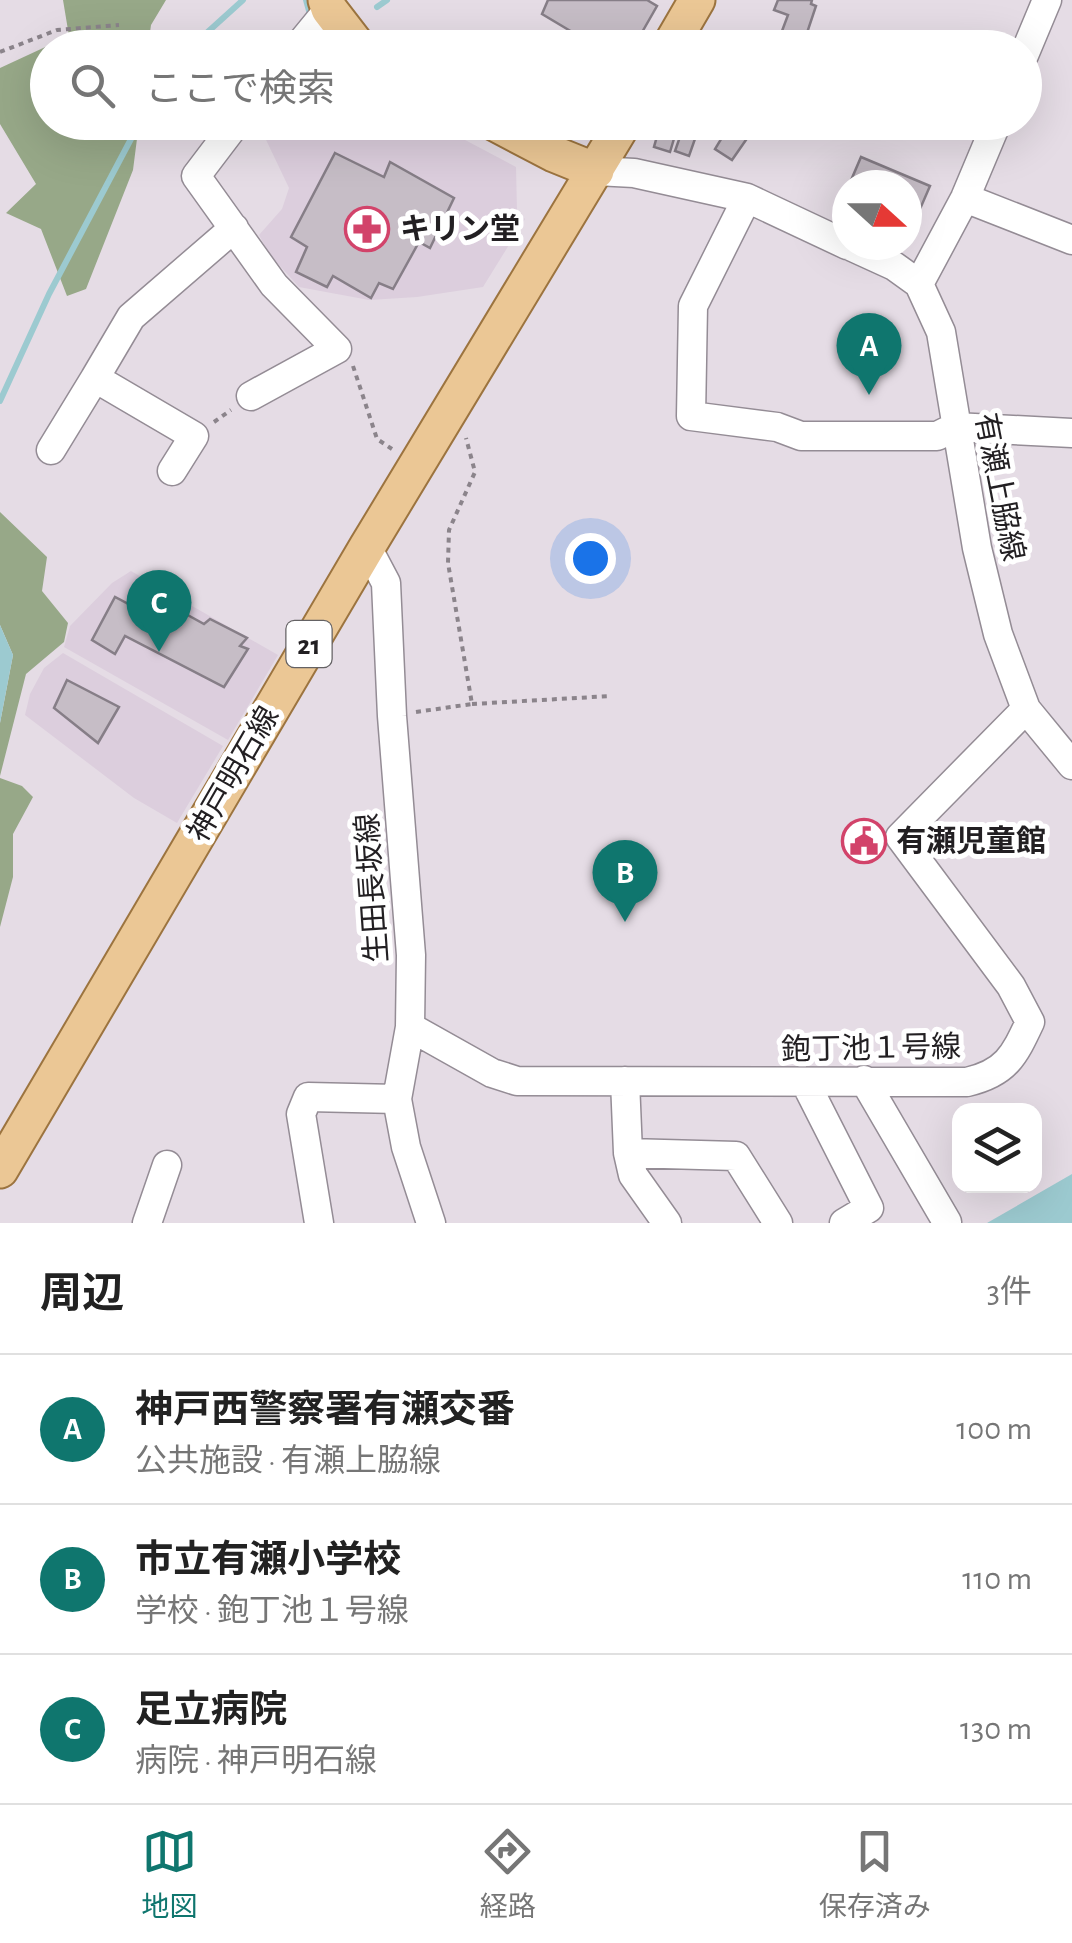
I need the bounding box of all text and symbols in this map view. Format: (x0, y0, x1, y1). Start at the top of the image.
search box (30, 30, 1042, 140)
icon: search (65, 58, 120, 113)
text: ここで検索 (145, 71, 335, 109)
north arrow (832, 170, 922, 260)
pharmacy icon: キリン堂 (344, 206, 390, 252)
place label: キリン堂 (400, 213, 520, 245)
pin: A (836, 312, 902, 395)
street label: 有瀬上脇線 (970, 410, 1030, 564)
your location (565, 533, 616, 584)
pin: C (126, 570, 192, 652)
road number: 21 (286, 621, 332, 667)
street label: 神戸明石線 (182, 701, 284, 847)
street label: 生田長坂線 (351, 812, 393, 964)
public building icon: 有瀬児童館 (841, 818, 887, 864)
place label: 有瀬児童館 (896, 825, 1046, 857)
pin: B (592, 840, 658, 922)
street label: 鉋丁池１号線 (781, 1030, 961, 1066)
map controls (952, 1103, 1042, 1193)
button: layers (952, 1103, 1042, 1193)
text: 周辺 (40, 1273, 124, 1315)
text: 3件 (987, 1276, 1032, 1308)
text: 神戸西警察署有瀬交番 (135, 1392, 515, 1430)
text: A (63, 1413, 82, 1445)
text: 100 m (956, 1413, 1032, 1445)
text: 公共施設 · 有瀬上脇線 (135, 1445, 441, 1477)
text: 市立有瀬小学校 (135, 1542, 401, 1580)
text: B (63, 1563, 82, 1595)
text: 110 m (962, 1563, 1032, 1595)
text: 学校 · 鉋丁池１号線 (135, 1595, 409, 1627)
text: 足立病院 (135, 1692, 287, 1730)
text: C (64, 1713, 81, 1745)
text: 130 m (960, 1713, 1032, 1745)
text: 病院 · 神戸明石線 (135, 1745, 377, 1777)
tab: 地図 (141, 1824, 197, 1925)
tab: 経路 (480, 1824, 536, 1925)
tab: 保存済み (819, 1824, 931, 1925)

